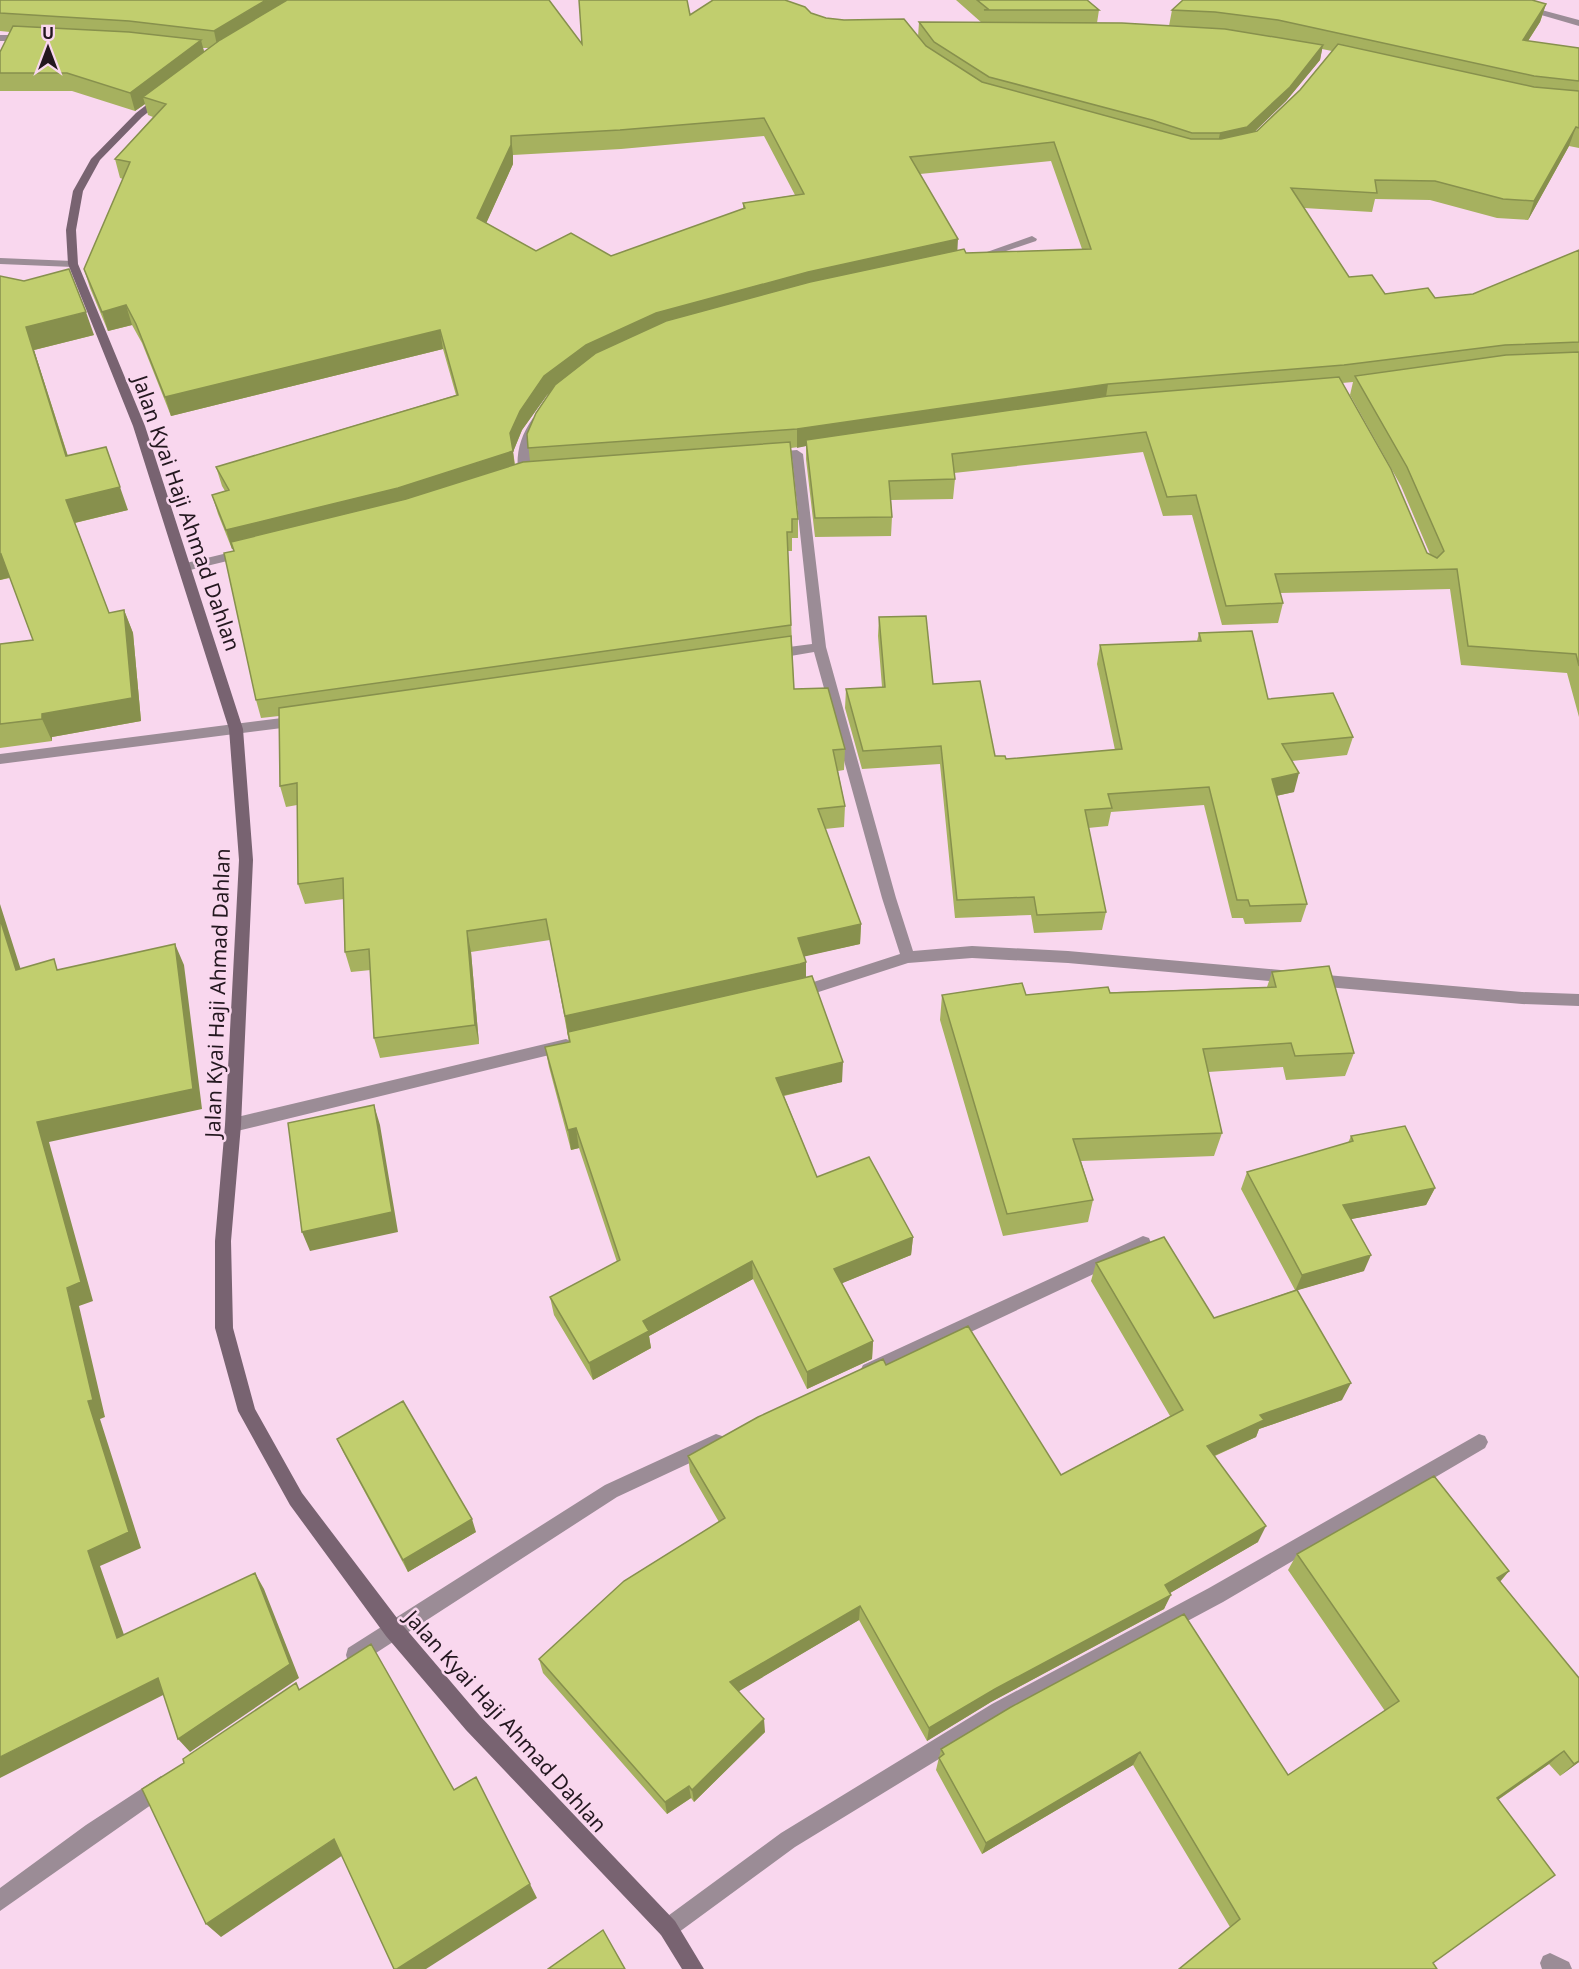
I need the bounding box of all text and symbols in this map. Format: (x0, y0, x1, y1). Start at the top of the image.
north arrow (18, 18, 78, 78)
text: U (42, 22, 54, 44)
street label: Jalan Kyai Haji Ahmad Dahlan (126, 370, 247, 654)
street label: Jalan Kyai Haji Ahmad Dahlan (198, 848, 236, 1140)
street label: Jalan Kyai Haji Ahmad Dahlan (397, 1603, 613, 1838)

